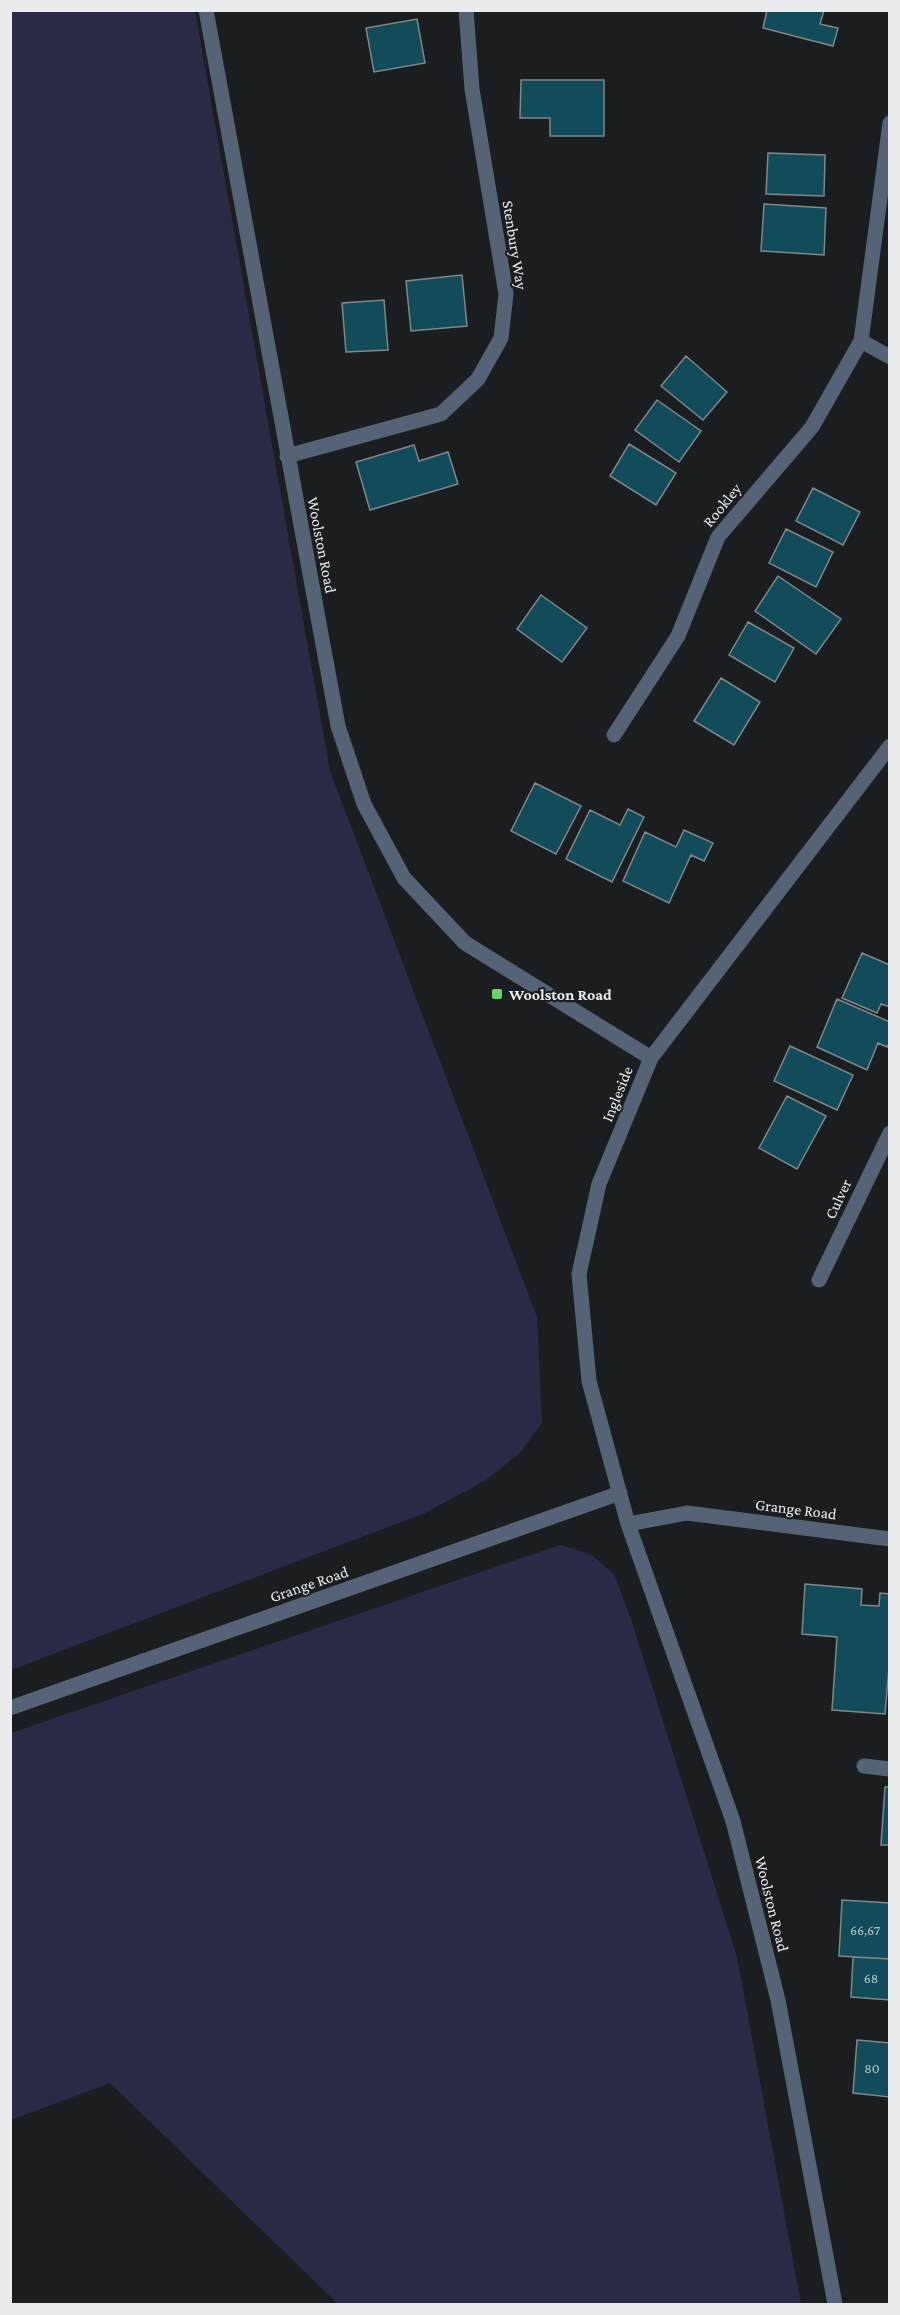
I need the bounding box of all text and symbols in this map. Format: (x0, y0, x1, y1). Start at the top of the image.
street label: Stenbury Way (499, 199, 531, 291)
street label: Rookley (699, 479, 746, 531)
street label: Woolston Road (304, 496, 340, 595)
place label: Woolston Road (508, 986, 612, 1003)
marker: Woolston Road (490, 987, 504, 1001)
street label: Ingleside (598, 1064, 637, 1125)
street label: Culver (821, 1176, 855, 1222)
street label: Grange Road (754, 1496, 838, 1523)
street label: Grange Road (268, 1562, 351, 1606)
street label: Woolston Road (752, 1855, 792, 1954)
house number: 66,67 (850, 1922, 881, 1938)
house number: 68 (864, 1970, 878, 1986)
house number: 80 (864, 2060, 880, 2076)

